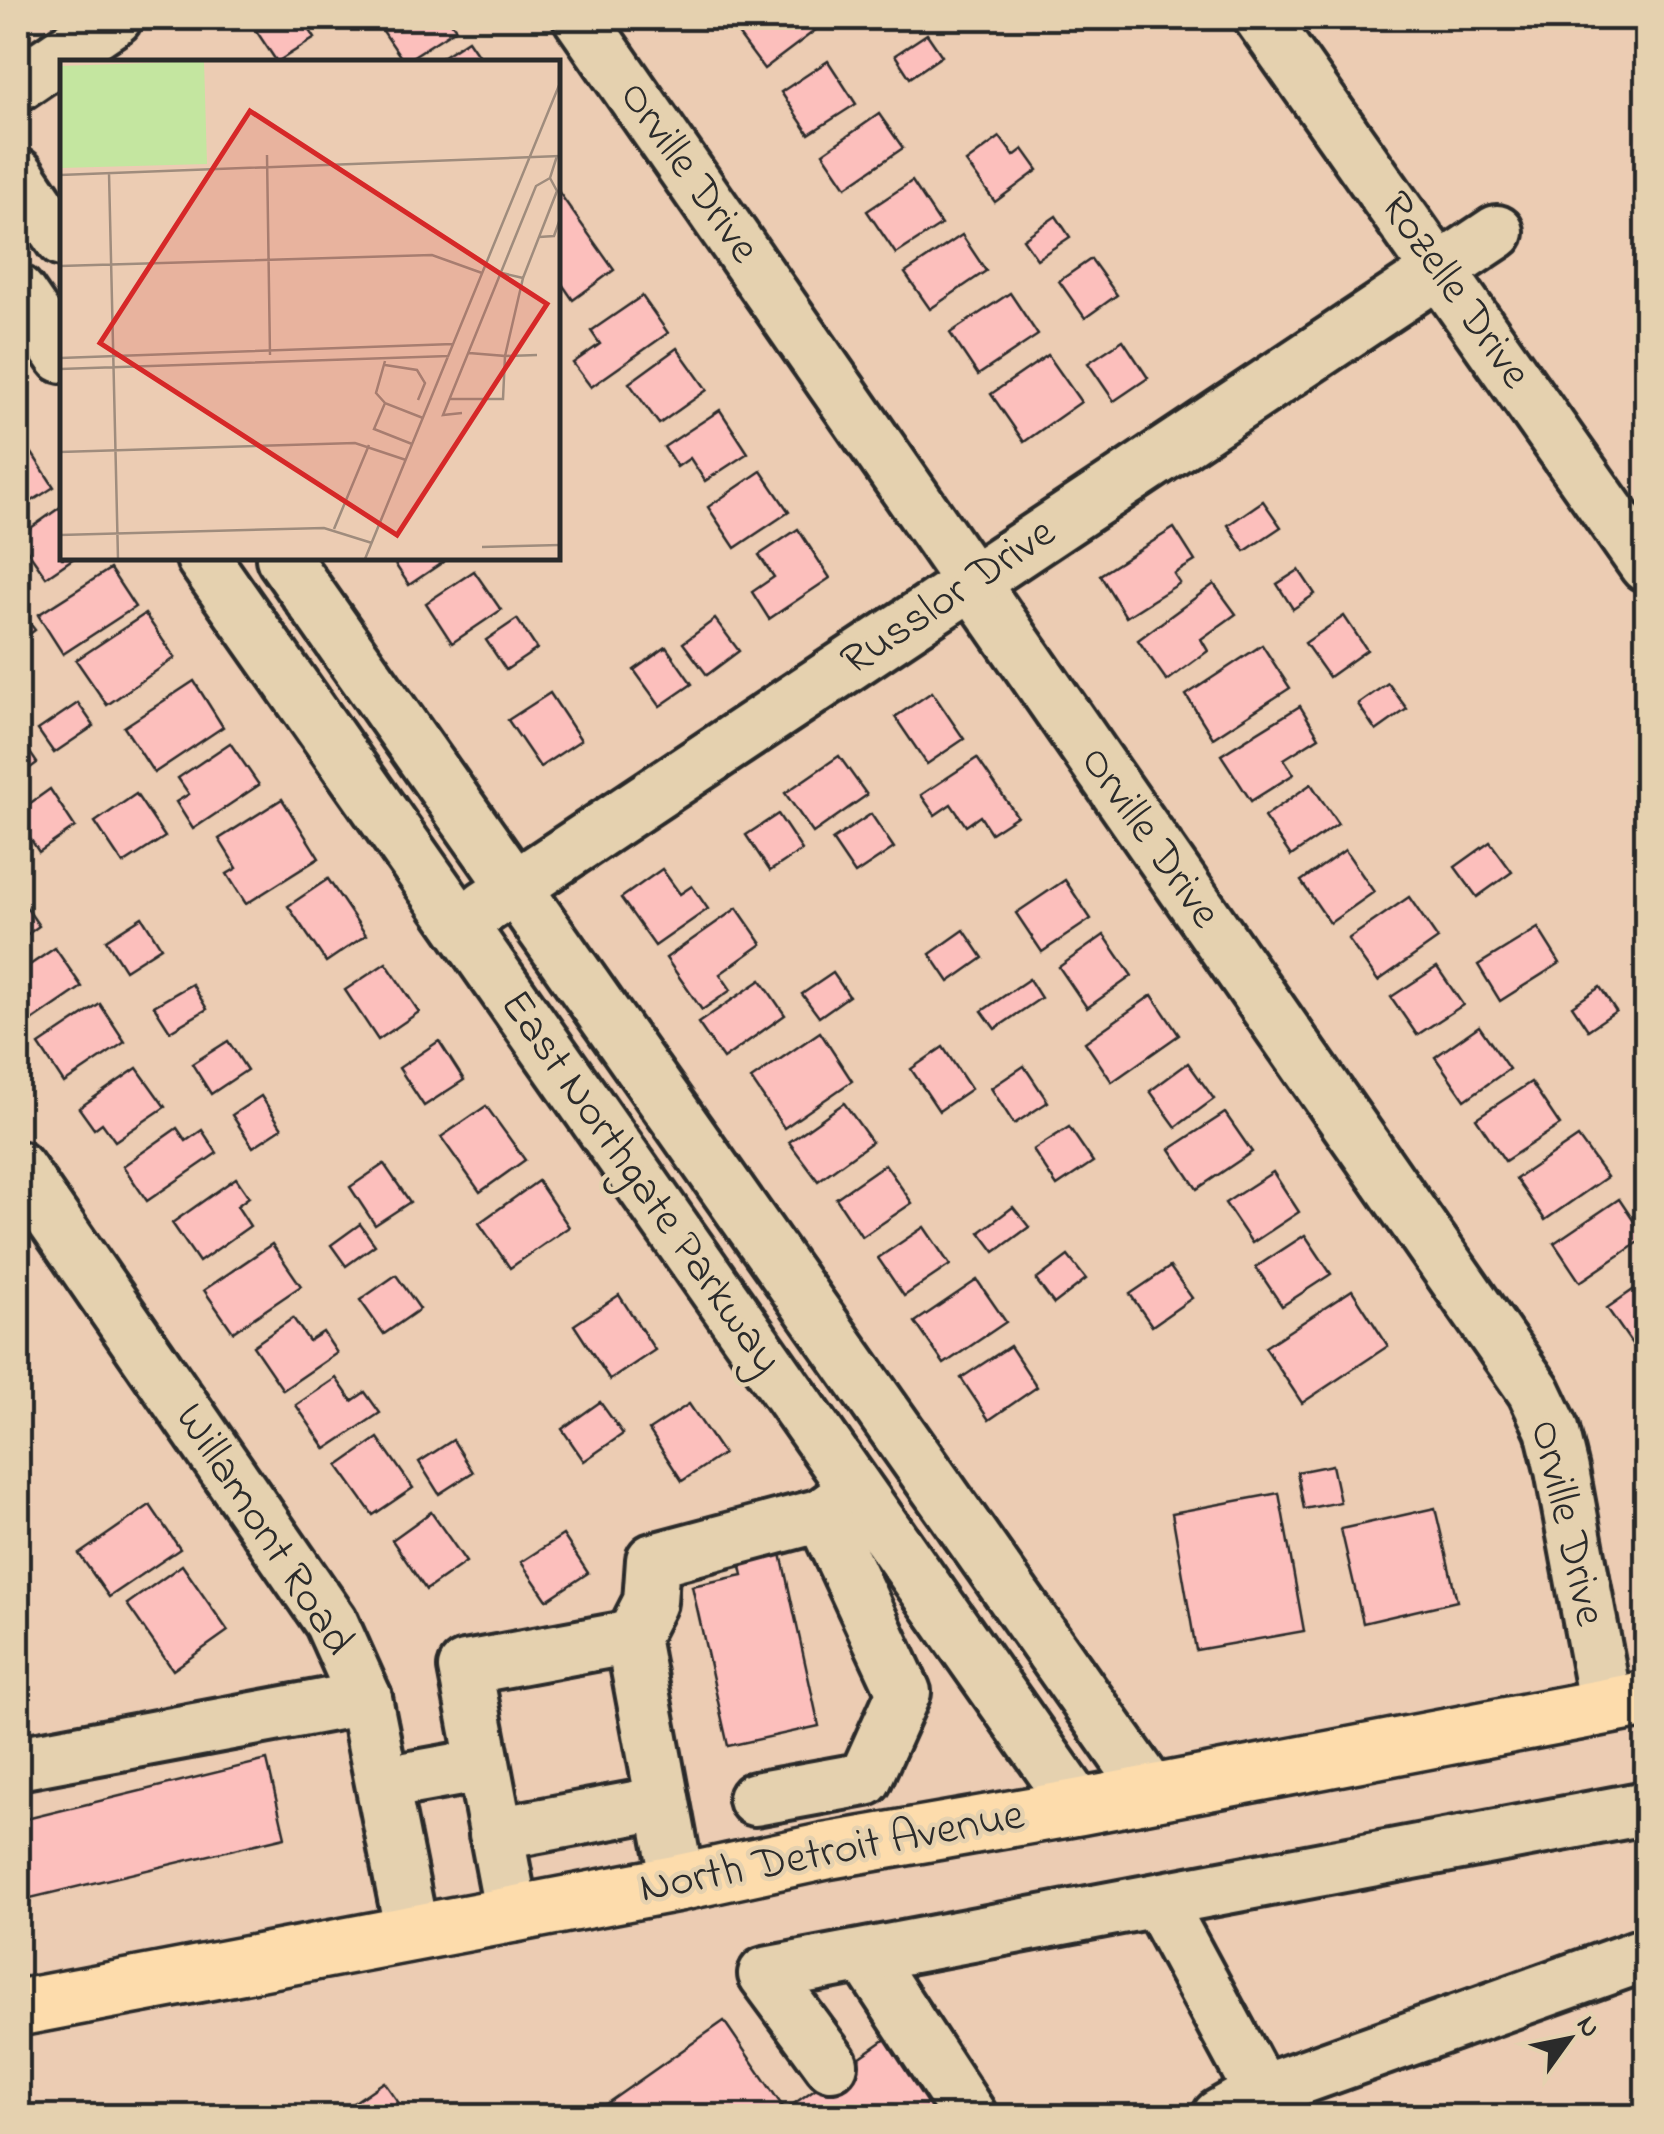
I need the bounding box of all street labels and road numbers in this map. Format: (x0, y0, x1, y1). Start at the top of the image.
street label: Orville Drive (601, 68, 776, 278)
street label: Rozelle Drive (1362, 179, 1547, 404)
street label: Russlor Drive (828, 501, 1070, 694)
street label: Orville Drive (1062, 733, 1237, 943)
street label: East Northgate Parkway (481, 977, 798, 1389)
street label: Willamont Road (157, 1391, 369, 1669)
street label: Orville Drive (1510, 1414, 1622, 1633)
street label: North Detroit Avenue (634, 1783, 1031, 1923)

